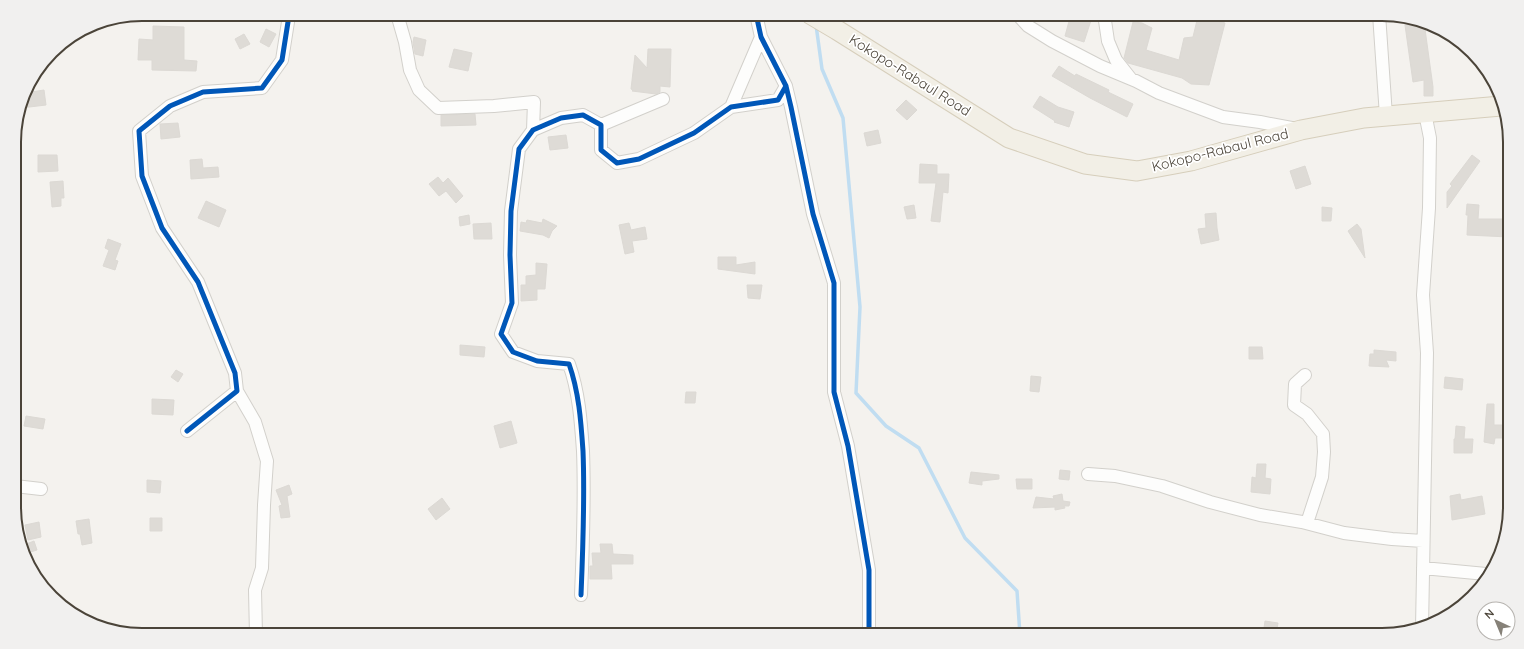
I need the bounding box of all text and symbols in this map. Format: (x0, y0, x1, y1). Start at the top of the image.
street label: Kokopo-Rabaul Road (846, 30, 974, 120)
street label: Kokopo-Rabaul Road (1150, 124, 1290, 176)
north arrow (1476, 601, 1516, 641)
text: N (1481, 606, 1497, 622)

